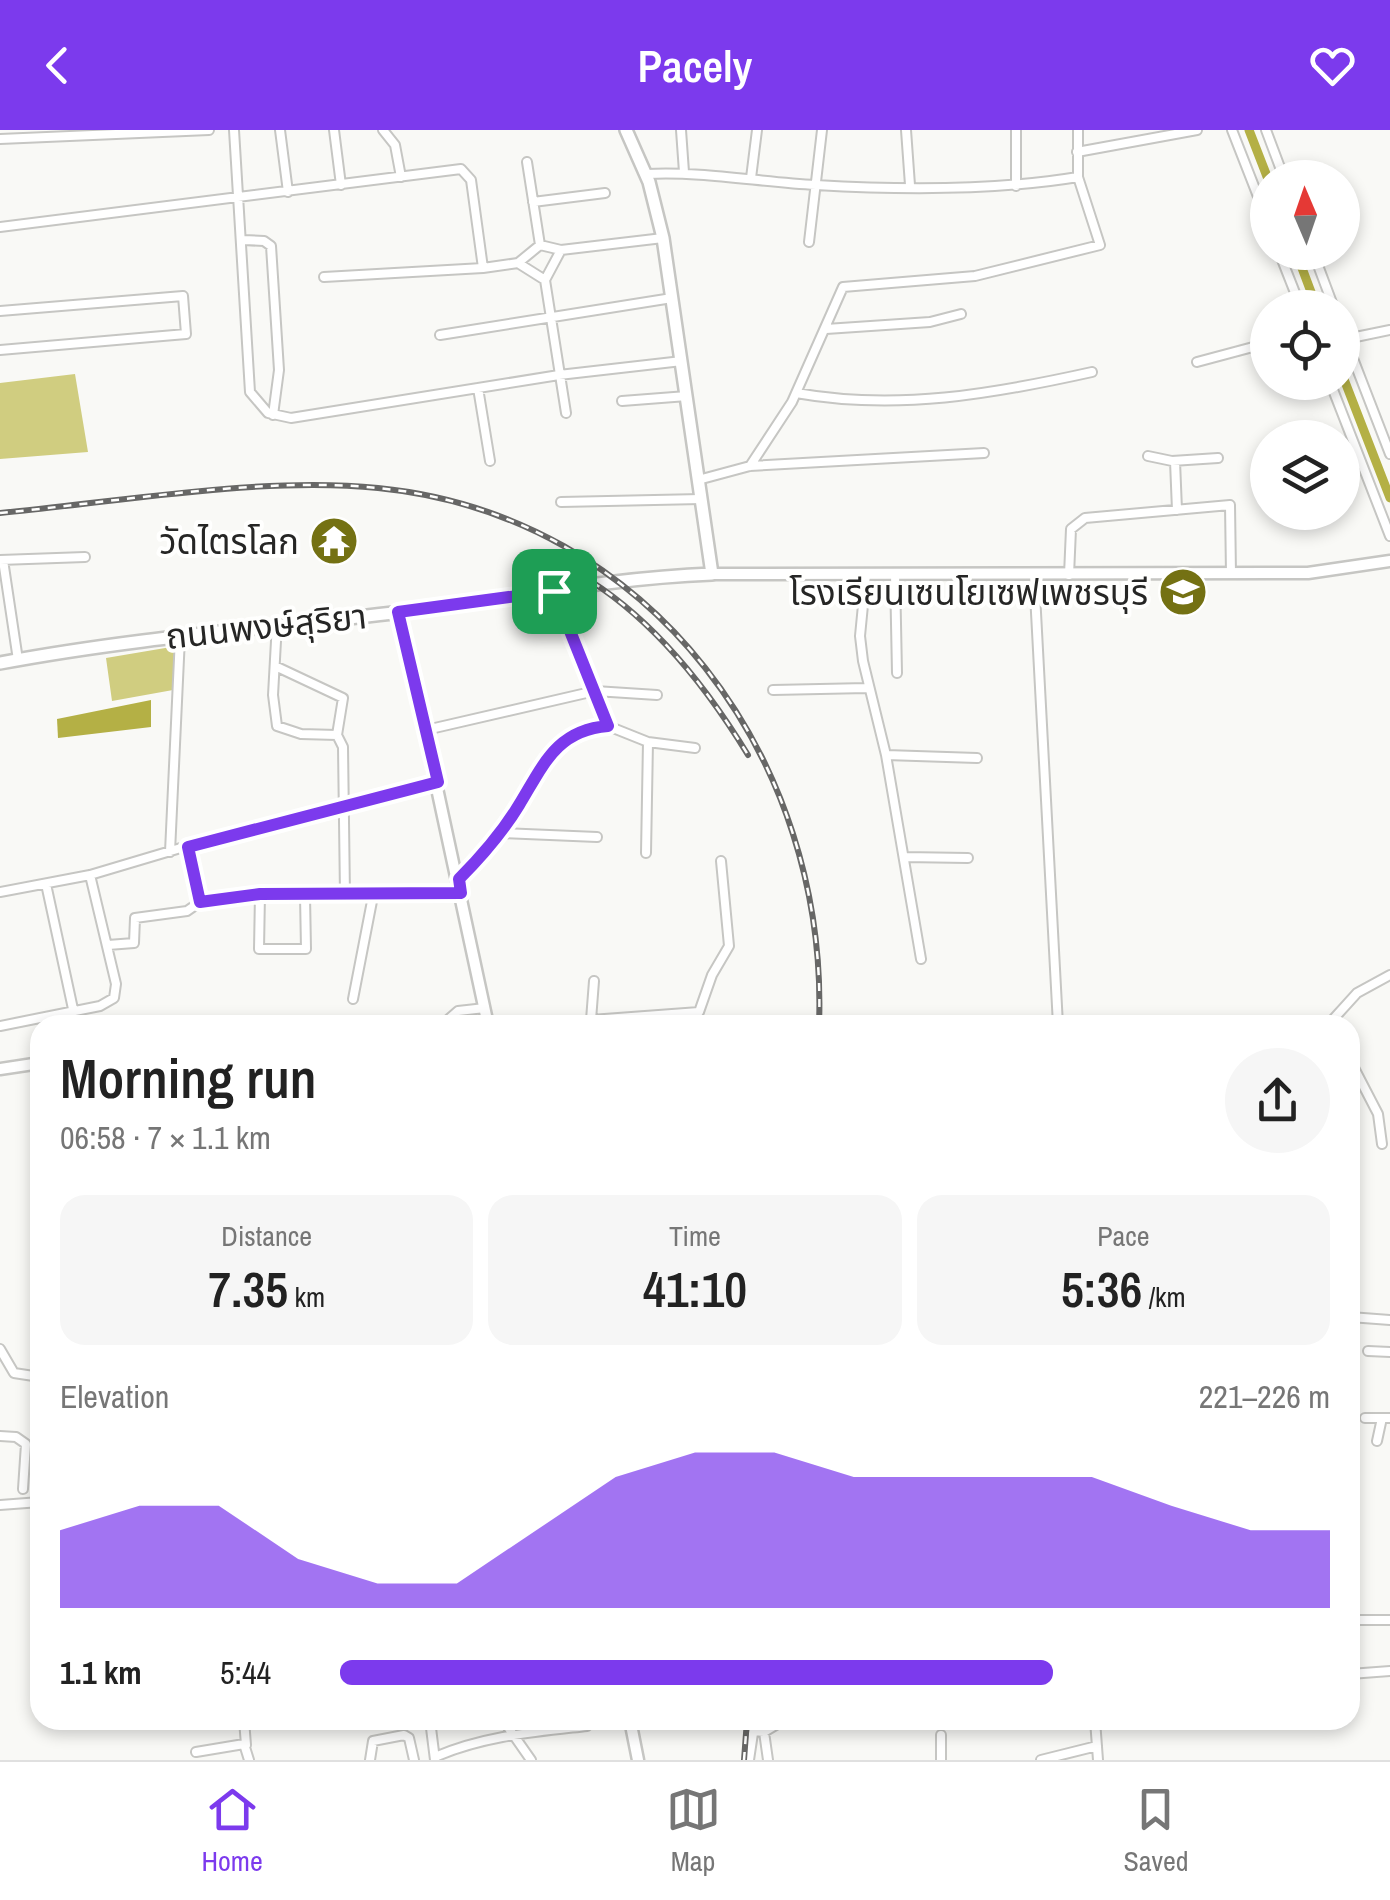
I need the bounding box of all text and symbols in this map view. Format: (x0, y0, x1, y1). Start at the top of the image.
text: Pacely (638, 35, 752, 96)
icon: back (30, 38, 85, 93)
icon: heart (1305, 38, 1360, 93)
north arrow (1250, 160, 1360, 270)
map controls (1250, 160, 1360, 530)
button: locate (1250, 290, 1360, 400)
button: layers (1250, 420, 1360, 530)
temple icon: วัดไตรโลก (308, 515, 360, 567)
place label: วัดไตรโลก (159, 518, 299, 565)
pin (512, 549, 597, 634)
icon: arrive (527, 564, 582, 619)
school or university icon: โรงเรียนเซนโยเซฟเพชรบุรี (1157, 566, 1209, 618)
place label: โรงเรียนเซนโยเซฟเพชรบุรี (789, 569, 1148, 616)
street label: ถนนพงษ์สุริยา (163, 592, 369, 660)
text: Morning run (60, 1041, 316, 1115)
button: share (1225, 1048, 1330, 1153)
text: 06:58 · 7 × 1.1 km (60, 1116, 271, 1159)
text: Distance (221, 1217, 312, 1255)
text: Time (669, 1217, 721, 1255)
text: Pace (1097, 1217, 1150, 1255)
text: 7.35 (208, 1255, 288, 1323)
text: 41:10 (643, 1255, 747, 1323)
text: 5:36 (1061, 1255, 1142, 1323)
text: km (288, 1278, 325, 1316)
text: /km (1142, 1278, 1186, 1316)
text: Elevation (60, 1375, 169, 1418)
text: 221–226 m (1199, 1375, 1330, 1418)
text: 1.1 km (60, 1651, 142, 1694)
text: 5:44 (220, 1651, 271, 1694)
tab: Home (201, 1782, 263, 1880)
tab: Map (666, 1782, 721, 1880)
tab: Saved (1123, 1782, 1189, 1880)

